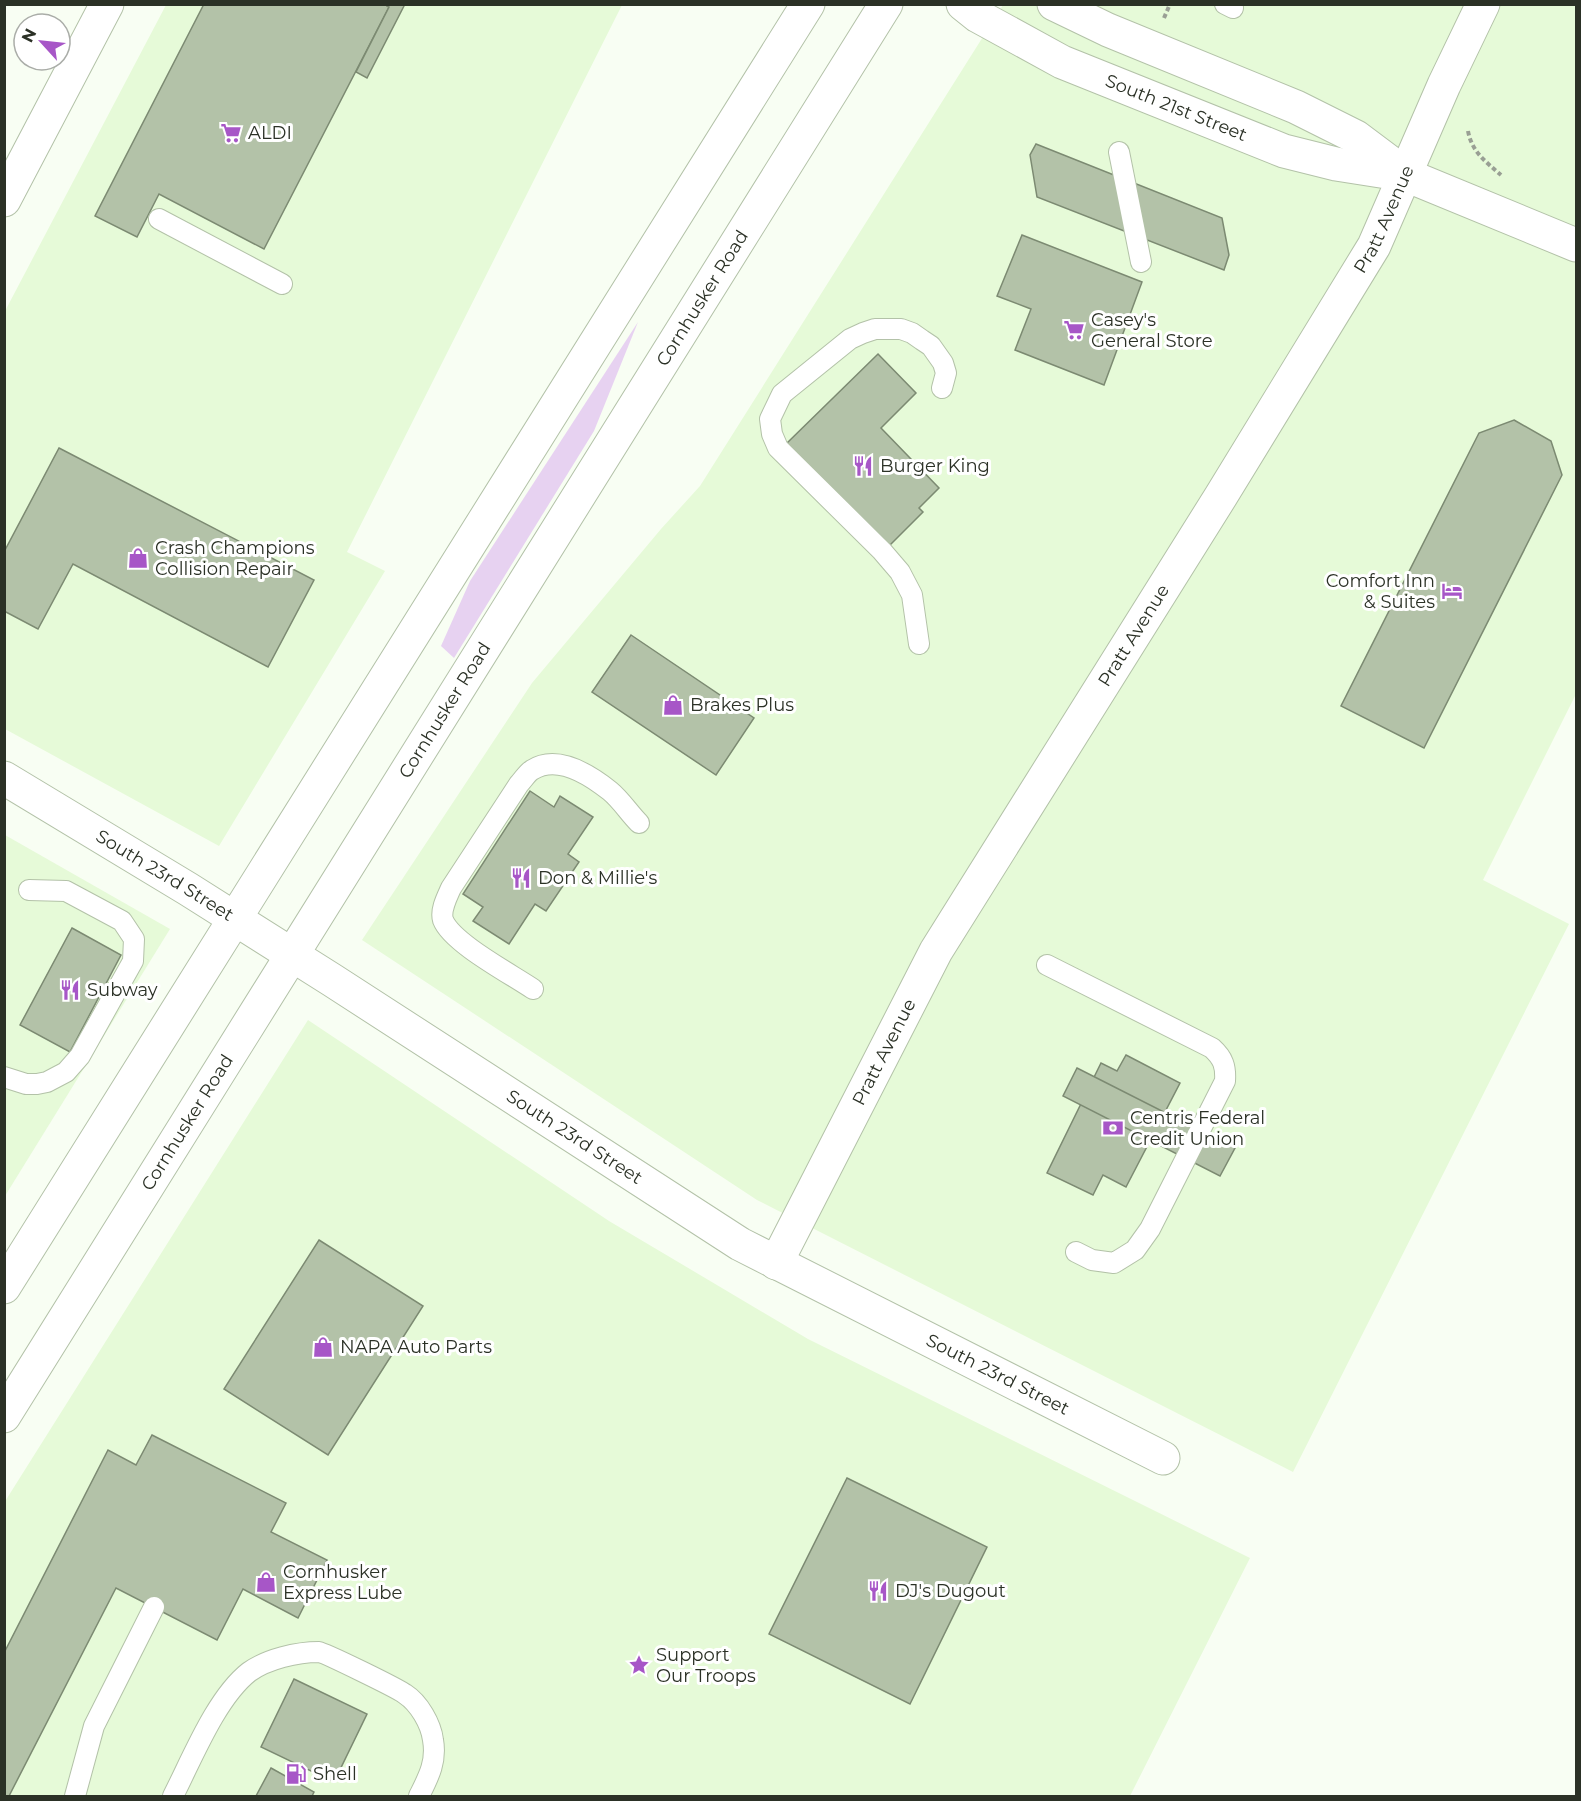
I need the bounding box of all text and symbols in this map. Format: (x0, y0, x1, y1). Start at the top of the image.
north arrow (12, 12, 72, 72)
text: N (18, 25, 40, 45)
street label: South 21st Street (1102, 70, 1250, 146)
supermarket icon: ALDI (219, 121, 243, 145)
place label: ALDI (248, 122, 292, 144)
street label: Pratt Avenue (1349, 162, 1419, 277)
street label: Cornhusker Road (652, 226, 753, 370)
place label: Casey's General Store (1091, 309, 1213, 352)
supermarket icon: Casey's General Store (1062, 318, 1086, 342)
restaurant icon: Burger King (851, 454, 875, 478)
place label: Burger King (880, 455, 990, 477)
place label: Crash Champions Collision Repair (155, 537, 315, 580)
shop icon: Crash Champions Collision Repair (126, 546, 150, 570)
place label: Comfort Inn & Suites (1326, 570, 1435, 613)
hotel icon: Comfort Inn & Suites (1440, 579, 1464, 603)
street label: Pratt Avenue (1093, 580, 1174, 691)
street label: Cornhusker Road (394, 638, 496, 782)
shop icon: Brakes Plus (661, 693, 685, 717)
place label: Brakes Plus (690, 694, 794, 716)
street label: South 23rd Street (92, 825, 238, 926)
restaurant icon: Don & Millie's (509, 866, 533, 890)
place label: Don & Millie's (538, 867, 657, 889)
restaurant icon: Subway (58, 978, 82, 1002)
place label: Subway (87, 979, 158, 1001)
street label: Pratt Avenue (848, 995, 921, 1109)
street label: Cornhusker Road (137, 1050, 238, 1195)
street label: South 23rd Street (502, 1085, 647, 1189)
place label: Centris Federal Credit Union (1130, 1107, 1265, 1150)
bank icon: Centris Federal Credit Union (1101, 1116, 1125, 1140)
street label: South 23rd Street (922, 1329, 1073, 1420)
shop icon: NAPA Auto Parts (311, 1335, 335, 1359)
place label: NAPA Auto Parts (340, 1336, 492, 1358)
place label: Cornhusker Express Lube (283, 1561, 402, 1604)
shop icon: Cornhusker Express Lube (254, 1570, 278, 1594)
restaurant icon: DJ's Dugout (866, 1579, 890, 1603)
place label: DJ's Dugout (895, 1580, 1006, 1602)
place label: Support Our Troops (656, 1644, 756, 1687)
place icon: Support Our Troops (627, 1653, 651, 1677)
fuel station icon: Shell (284, 1762, 308, 1786)
place label: Shell (313, 1763, 357, 1785)

